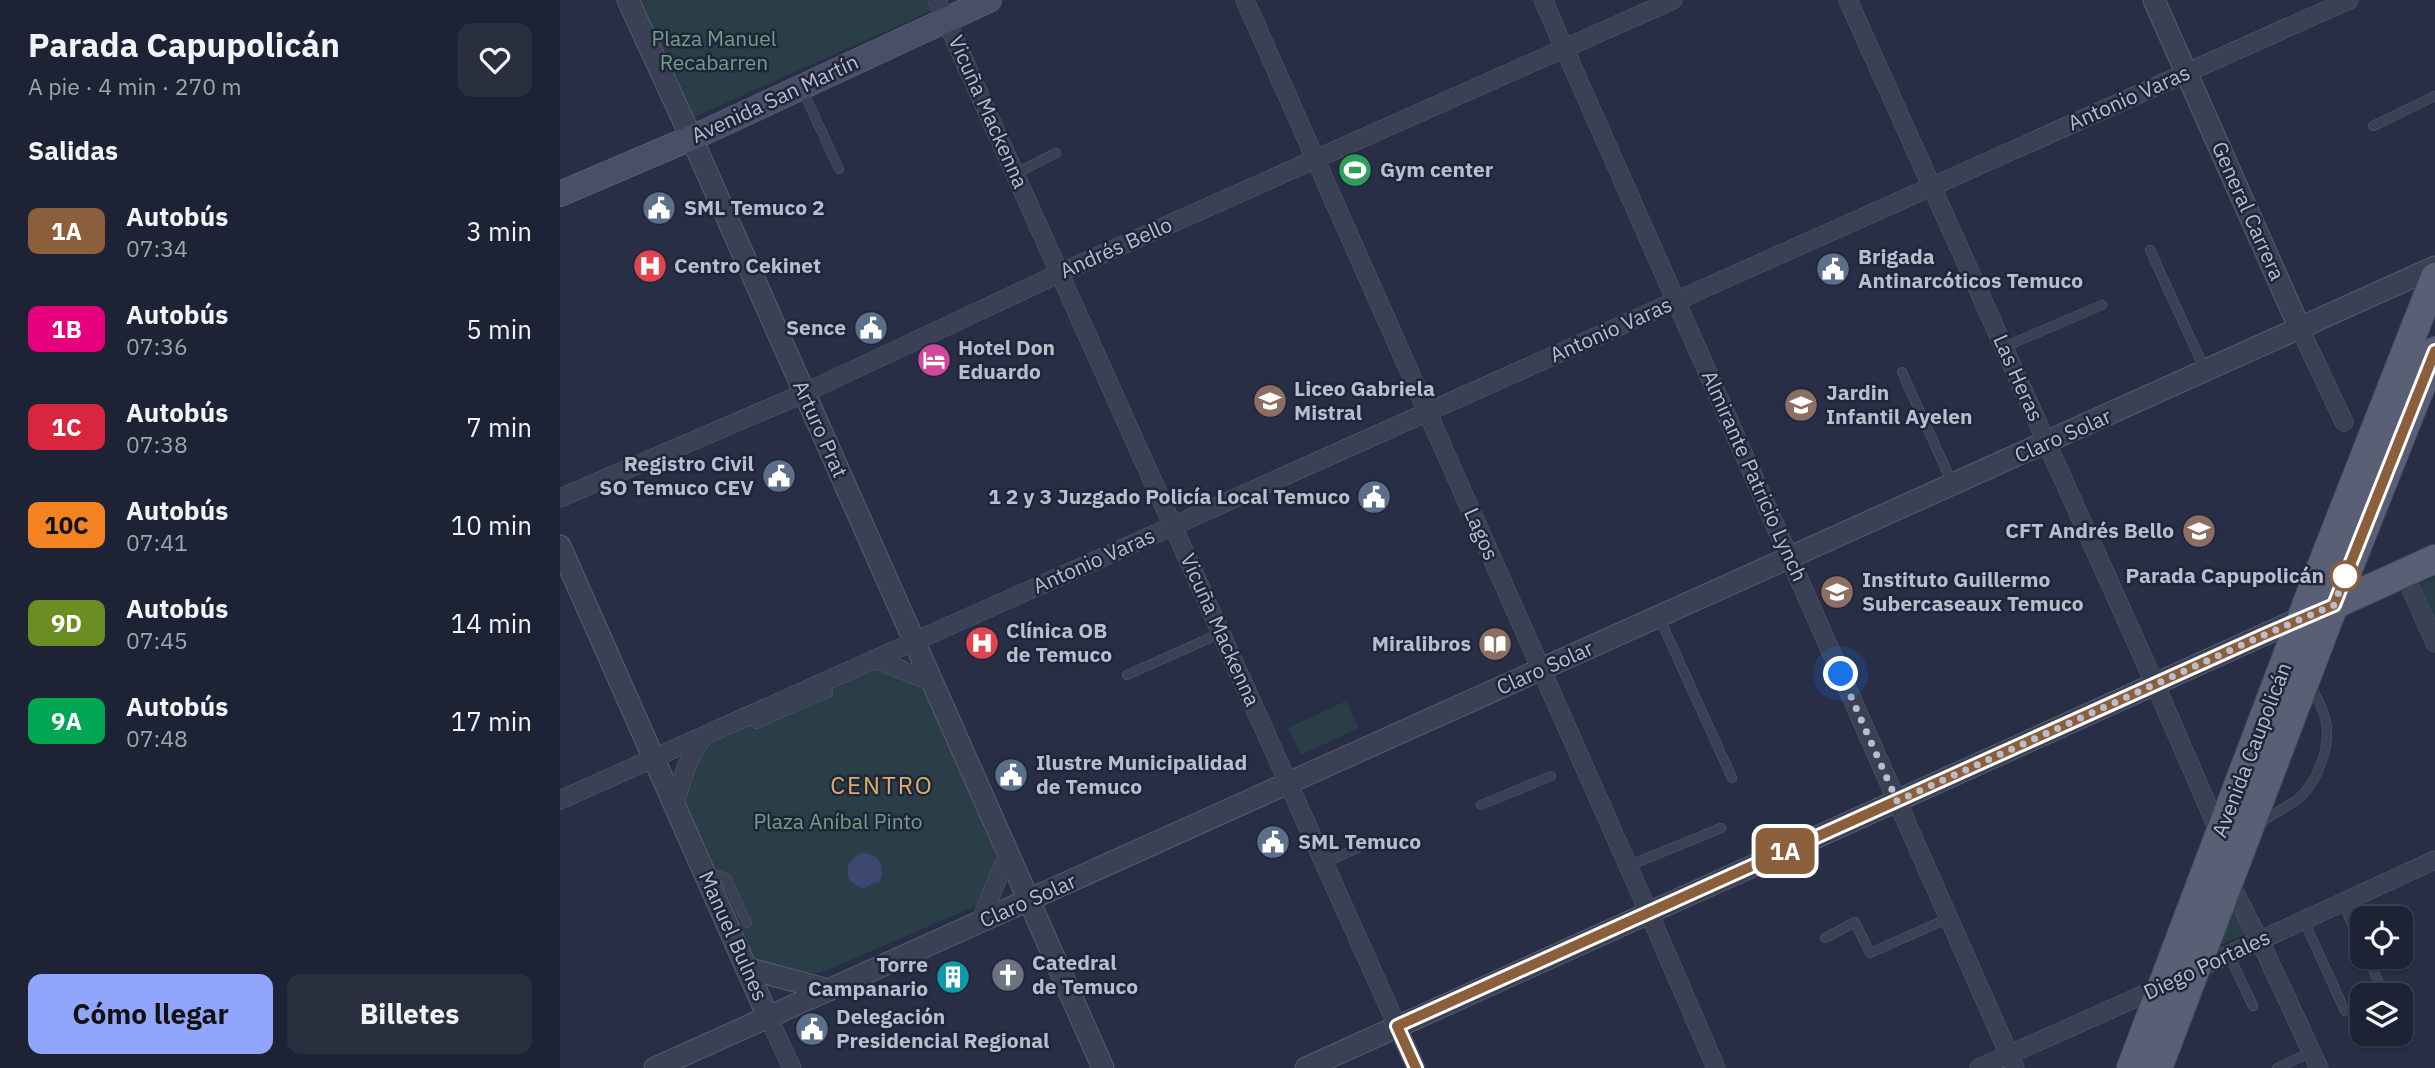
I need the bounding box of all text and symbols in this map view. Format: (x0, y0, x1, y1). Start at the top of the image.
text: Parada Capupolicán (28, 23, 340, 66)
button: heart (458, 23, 532, 97)
park label: Plaza Manuel Recabarren (652, 24, 777, 76)
street label: Vicuña Mackenna (943, 31, 1035, 193)
street label: Avenida San Martín (687, 47, 863, 149)
street label: Antonio Varas (2063, 58, 2194, 136)
text: A pie · 4 min · 270 m (28, 71, 242, 101)
text: Salidas (28, 133, 118, 167)
street label: General Carrera (2206, 137, 2292, 284)
sports icon: Gym center (1336, 151, 1374, 189)
place label: Gym center (1380, 155, 1494, 183)
public building icon: SML Temuco 2 (640, 189, 678, 227)
place label: SML Temuco 2 (684, 193, 825, 221)
text: Autobús (126, 199, 228, 233)
street label: Andrés Bello (1055, 210, 1176, 284)
text: 3 min (466, 214, 532, 248)
text: 1A (51, 215, 82, 247)
text: 07:34 (126, 233, 188, 263)
place label: Brigada Antinarcóticos Temuco (1858, 242, 2083, 294)
hospital icon: Centro Cekinet (631, 247, 669, 285)
public building icon: Brigada Antinarcóticos Temuco (1814, 250, 1852, 288)
place label: Centro Cekinet (674, 251, 821, 279)
street label: Antonio Varas (1545, 290, 1676, 368)
text: Autobús (126, 297, 228, 331)
public building icon: Sence (852, 309, 890, 347)
text: 5 min (466, 312, 532, 346)
text: 1B (51, 313, 82, 345)
place label: Sence (786, 313, 846, 341)
street label: Las Heras (1987, 330, 2050, 425)
text: 07:36 (126, 331, 188, 361)
place label: Hotel Don Eduardo (958, 333, 1055, 385)
hotel icon: Hotel Don Eduardo (915, 341, 953, 379)
street label: Almirante Patricio Lynch (1696, 366, 1814, 586)
place label: Liceo Gabriela Mistral (1294, 374, 1435, 426)
street label: Arturo Prat (787, 376, 855, 482)
place label: Jardin Infantil Ayelen (1826, 378, 1973, 430)
school or university icon: Liceo Gabriela Mistral (1251, 382, 1289, 420)
school or university icon: Jardin Infantil Ayelen (1782, 386, 1820, 424)
text: Autobús (126, 395, 228, 429)
street label: Claro Solar (2010, 401, 2116, 469)
text: 7 min (466, 410, 532, 444)
text: 1C (51, 411, 82, 443)
text: 07:38 (126, 429, 188, 459)
place label: Registro Civil SO Temuco CEV (599, 449, 754, 501)
public building icon: Registro Civil SO Temuco CEV (760, 457, 798, 495)
public building icon: 1 2 y 3 Juzgado Policía Local Temuco (1355, 478, 1393, 516)
place label: 1 2 y 3 Juzgado Policía Local Temuco (988, 482, 1350, 510)
text: Autobús (126, 493, 228, 527)
street label: Lagos (1458, 503, 1506, 564)
text: 10 min (451, 508, 532, 542)
text: 10C (44, 509, 89, 541)
school or university icon: CFT Andrés Bello (2180, 512, 2218, 550)
place label: CFT Andrés Bello (2005, 516, 2174, 544)
street label: Antonio Varas (1028, 521, 1159, 599)
text: 07:41 (126, 527, 188, 557)
street label: Vicuña Mackenna (1175, 549, 1267, 711)
place label: Parada Capupolicán (2126, 561, 2324, 589)
marker: Parada Capupolicán (2330, 561, 2360, 591)
place label: Instituto Guillermo Subercaseaux Temuco (1862, 565, 2084, 617)
school or university icon: Instituto Guillermo Subercaseaux Temuco (1818, 573, 1856, 611)
text: Autobús (126, 591, 228, 625)
text: 14 min (451, 606, 532, 640)
text: 9D (51, 607, 82, 639)
place label: Clínica OB de Temuco (1006, 616, 1112, 668)
hospital icon: Clínica OB de Temuco (963, 624, 1001, 662)
text: 07:45 (126, 625, 188, 655)
library icon: Miralibros (1476, 625, 1514, 663)
place label: Miralibros (1372, 629, 1471, 657)
street label: Claro Solar (1492, 633, 1598, 701)
your location (1823, 656, 1858, 691)
street label: Avenida Caupolicán (2205, 658, 2297, 841)
text: Autobús (126, 689, 228, 723)
text: 17 min (451, 704, 532, 738)
text: 9A (51, 705, 82, 737)
text: 07:48 (126, 723, 188, 753)
place label: Ilustre Municipalidad de Temuco (1036, 748, 1247, 800)
public building icon: Ilustre Municipalidad de Temuco (992, 756, 1030, 794)
district label: CENTRO (830, 769, 934, 801)
park label: Plaza Aníbal Pinto (753, 807, 923, 835)
public building icon: SML Temuco (1254, 823, 1292, 861)
place label: SML Temuco (1298, 827, 1421, 855)
line badge: 1A (1754, 828, 1816, 874)
text: 1A (1770, 835, 1800, 867)
street label: Manuel Bulnes (693, 866, 775, 1005)
street label: Claro Solar (975, 866, 1081, 934)
map controls (2350, 906, 2413, 1046)
button: locate (2350, 906, 2413, 969)
street label: Diego Portales (2139, 923, 2274, 1006)
place label: Catedral de Temuco (1032, 948, 1138, 1000)
place label: Torre Campanario (808, 950, 928, 1002)
church icon: Catedral de Temuco (989, 956, 1027, 994)
building icon: Torre Campanario (934, 958, 972, 996)
button: Cómo llegar (28, 974, 273, 1054)
button: Billetes (287, 974, 532, 1054)
button: layers (2350, 983, 2413, 1046)
place label: Delegación Presidencial Regional (836, 1002, 1049, 1054)
public building icon: Delegación Presidencial Regional (793, 1010, 831, 1048)

